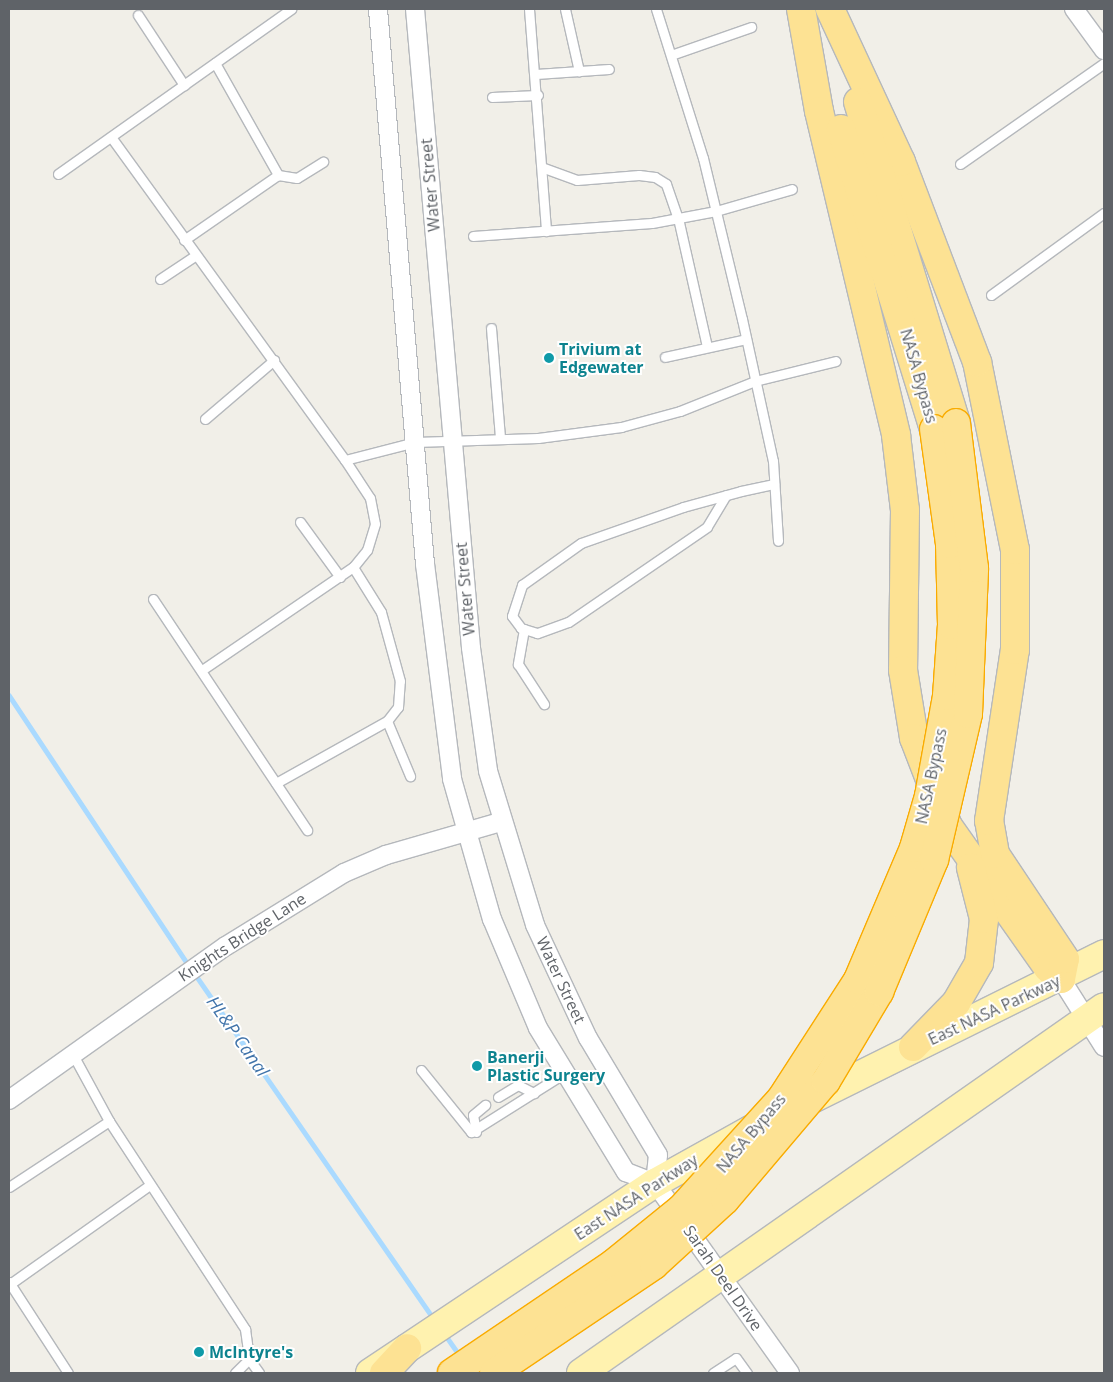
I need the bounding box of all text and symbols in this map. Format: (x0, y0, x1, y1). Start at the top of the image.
street label: Water Street (416, 137, 444, 233)
street label: NASA Bypass (896, 326, 942, 426)
place label: Trivium at Edgewater (559, 339, 644, 377)
marker: Trivium at Edgewater (543, 352, 555, 364)
street label: Water Street (451, 541, 479, 637)
street label: NASA Bypass (911, 726, 951, 826)
street label: Knights Bridge Lane (175, 889, 309, 985)
street label: Water Street (532, 933, 590, 1027)
street label: East NASA Parkway (925, 971, 1063, 1049)
water label: HL&P Canal (202, 991, 274, 1081)
place label: Banerji Plastic Surgery (487, 1047, 605, 1085)
marker: Banerji Plastic Surgery (471, 1060, 483, 1072)
street label: NASA Bypass (712, 1089, 790, 1177)
street label: East NASA Parkway (571, 1150, 701, 1244)
street label: Sarah Deel Drive (680, 1222, 766, 1334)
place label: McIntyre's (209, 1342, 293, 1362)
marker: McIntyre's (193, 1346, 205, 1358)

